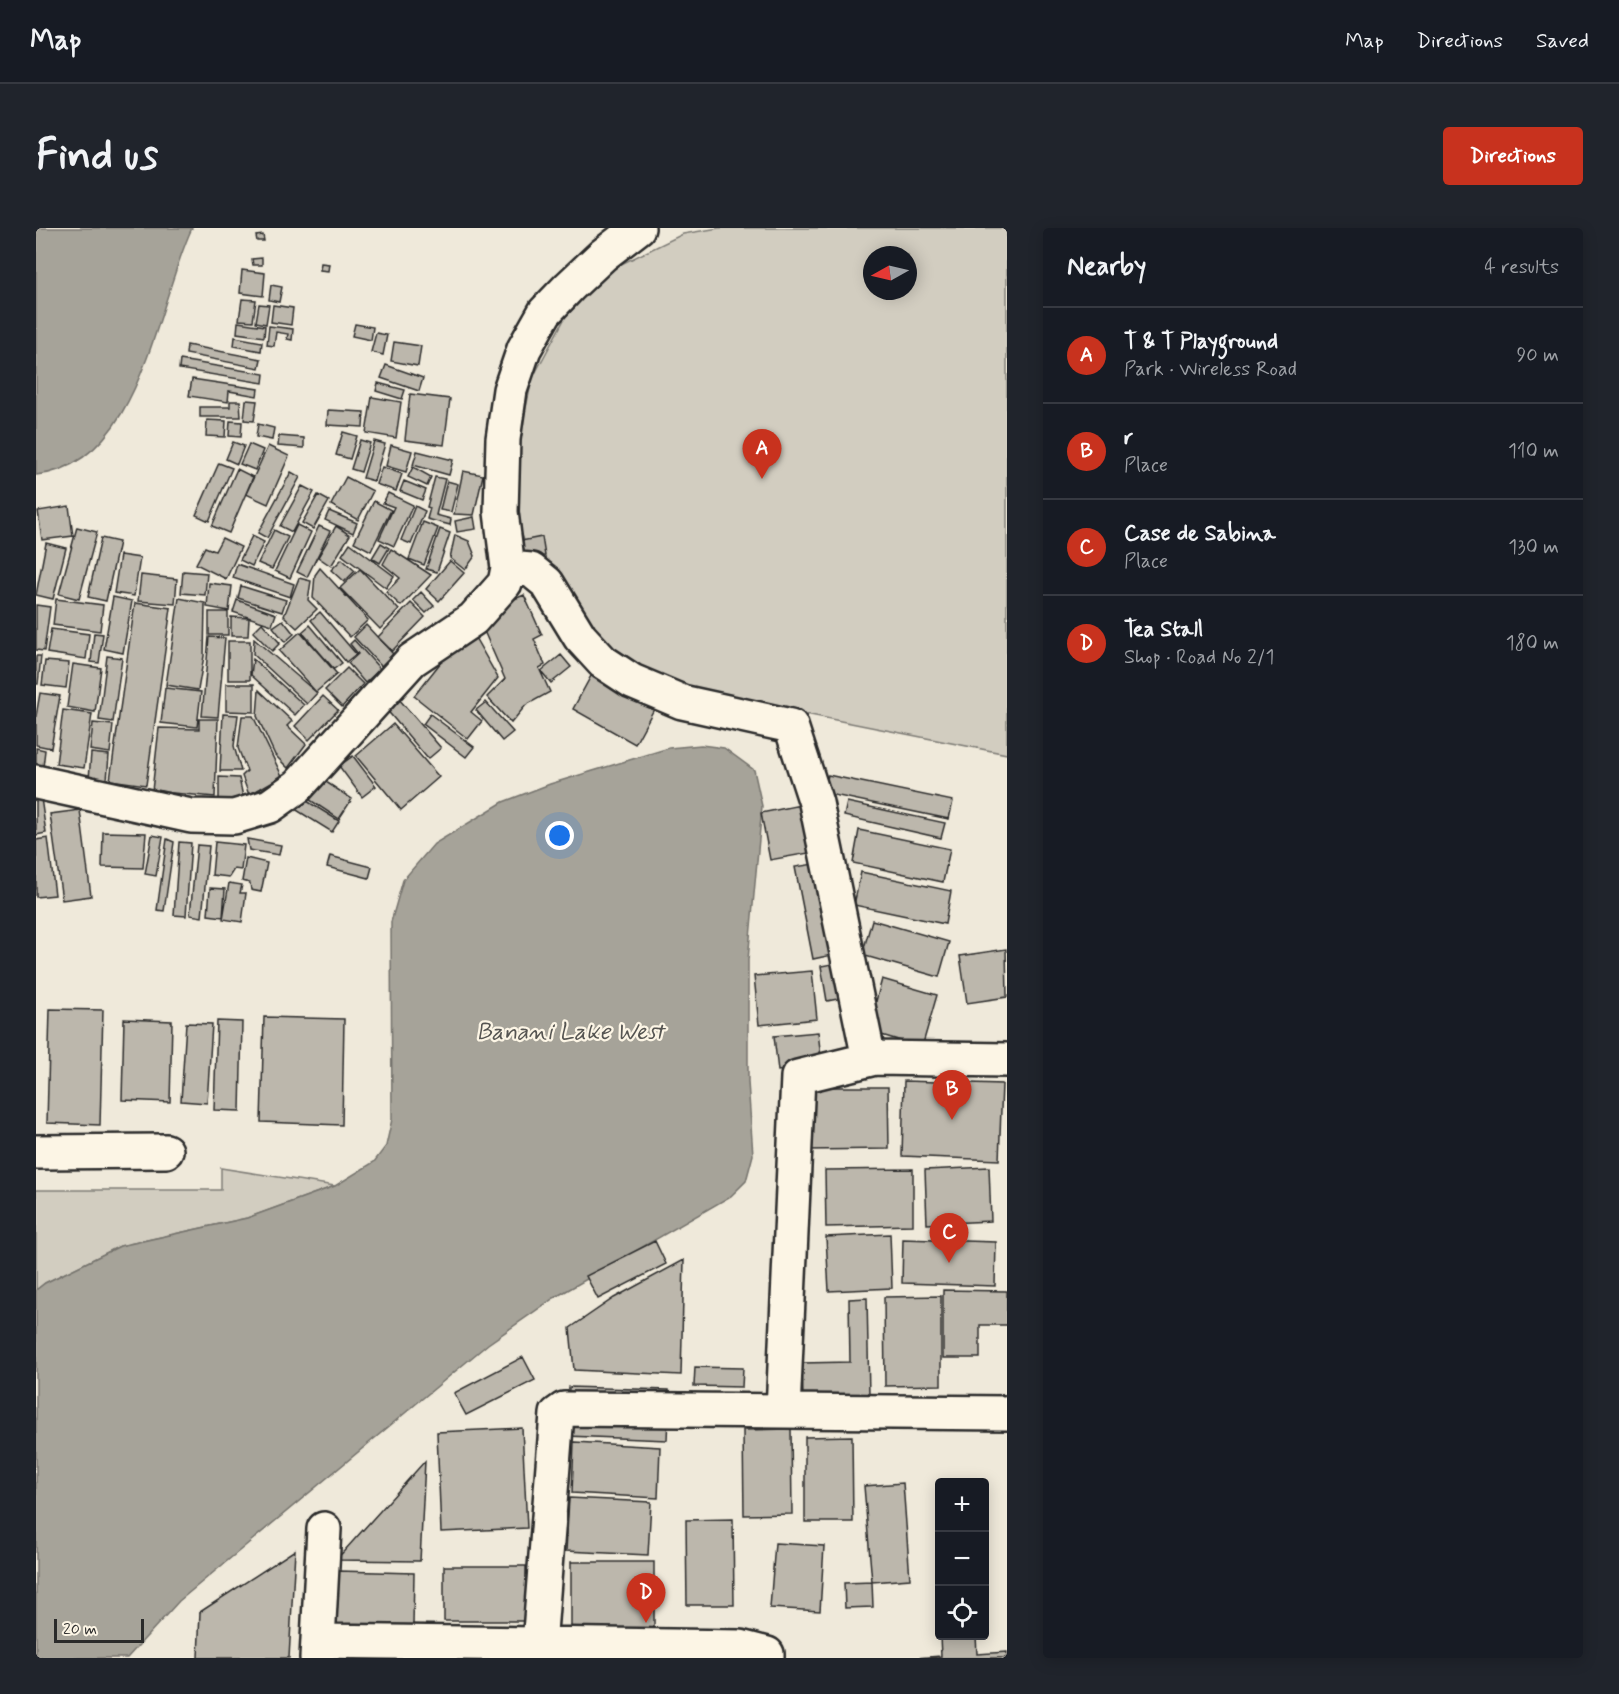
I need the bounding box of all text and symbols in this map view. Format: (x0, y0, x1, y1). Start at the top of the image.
text: Map (30, 23, 81, 60)
text: Map (1345, 27, 1384, 55)
text: Directions (1417, 27, 1503, 55)
text: Saved (1536, 27, 1589, 55)
button: Directions (1443, 127, 1583, 185)
text: Find us (36, 129, 158, 184)
north arrow (863, 246, 917, 300)
text: Nearby (1067, 250, 1146, 284)
text: 4 results (1484, 254, 1559, 281)
text: T & T Playground (1124, 328, 1278, 356)
text: A (1080, 342, 1093, 369)
text: 90 m (1516, 342, 1559, 369)
text: Park · Wireless Road (1124, 356, 1297, 383)
text: r (1124, 424, 1133, 452)
pin: A (742, 430, 782, 479)
text: B (1080, 438, 1093, 465)
text: 110 m (1508, 438, 1559, 465)
text: Place (1124, 452, 1168, 479)
text: Case de Sabina (1124, 520, 1276, 548)
text: C (1079, 534, 1094, 561)
text: 130 m (1508, 534, 1559, 561)
text: Place (1124, 548, 1168, 575)
text: Tea Stall (1124, 616, 1203, 644)
text: D (1080, 630, 1093, 657)
text: 180 m (1506, 630, 1559, 657)
text: Shop · Road No 2/1 (1124, 644, 1274, 671)
your location (545, 821, 574, 850)
water label: Banani Lake West (476, 1017, 666, 1048)
pin: B (932, 1070, 972, 1120)
pin: C (930, 1214, 968, 1263)
map controls (935, 1478, 989, 1640)
button: + (935, 1478, 989, 1532)
button: − (935, 1532, 989, 1586)
pin: D (626, 1574, 666, 1623)
button: locate (935, 1586, 989, 1640)
scale bar (54, 1616, 144, 1644)
text: 20 m (63, 1619, 97, 1640)

